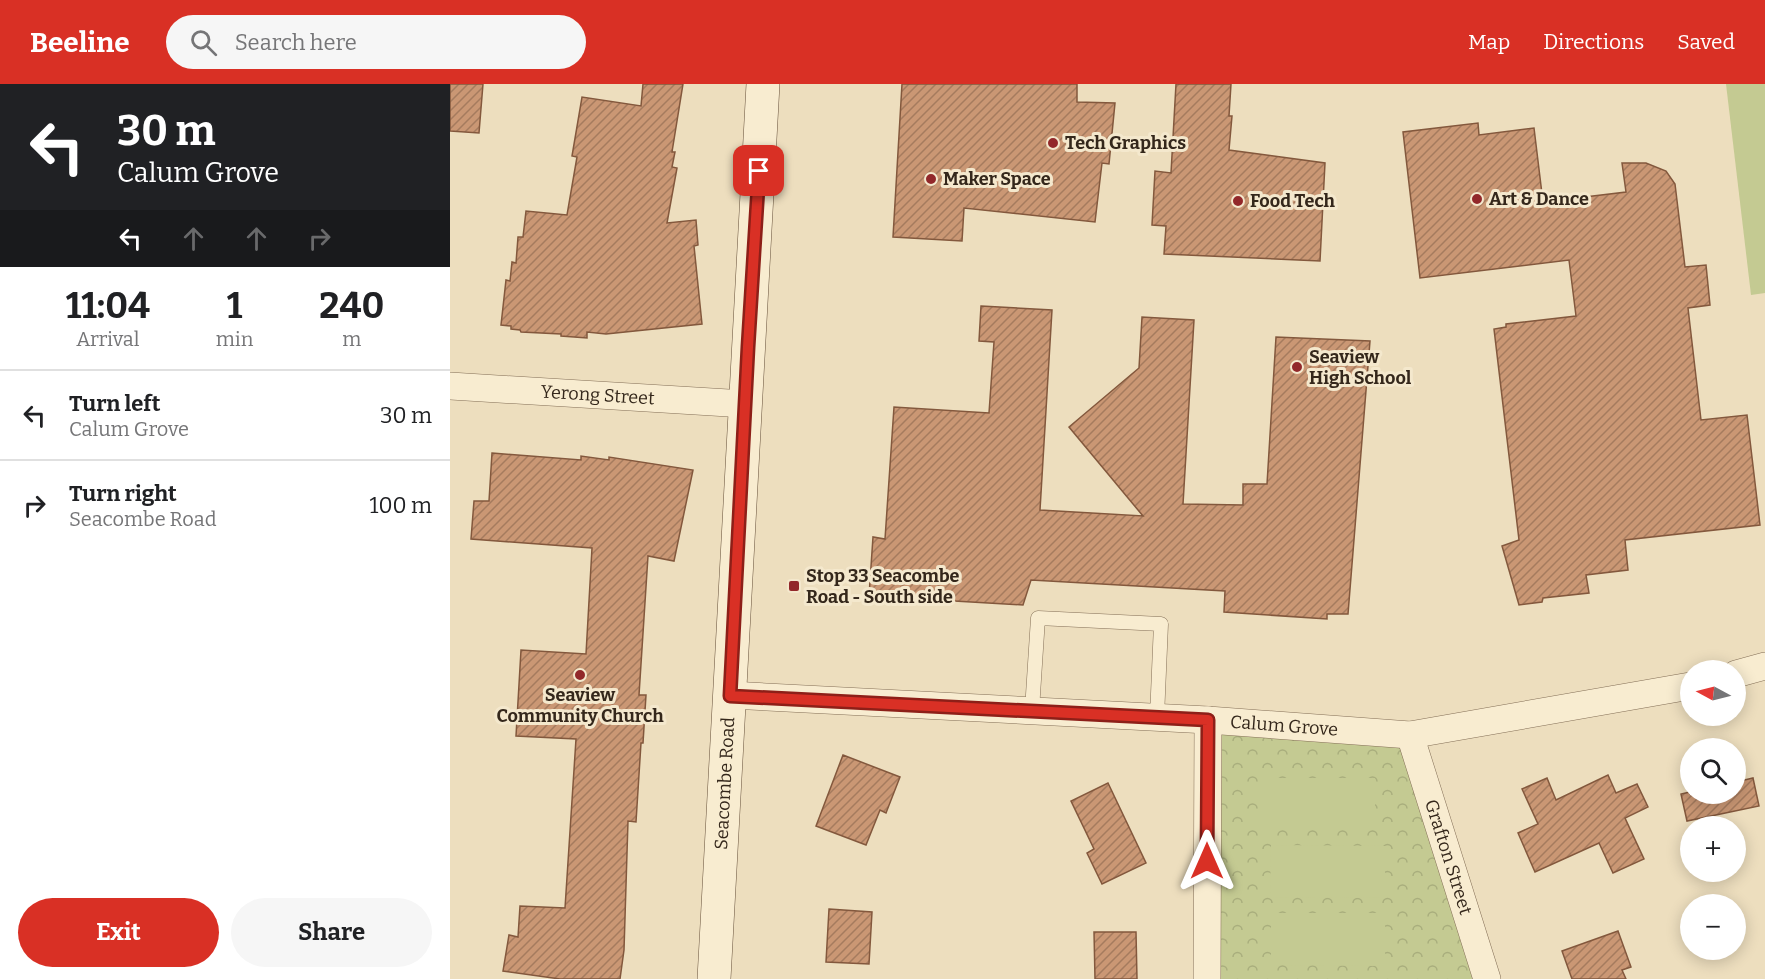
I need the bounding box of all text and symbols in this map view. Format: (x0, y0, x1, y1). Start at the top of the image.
search box (166, 15, 586, 69)
text: Beeline (30, 26, 130, 59)
icon: search (187, 26, 220, 59)
text: Search here (235, 29, 357, 56)
text: Map (1468, 29, 1510, 55)
text: Directions (1543, 29, 1644, 55)
text: Saved (1677, 29, 1735, 55)
text: 30 m (117, 106, 216, 156)
icon: left (18, 108, 96, 186)
place label: Tech Graphics (1065, 132, 1186, 154)
marker: Tech Graphics (1046, 136, 1060, 150)
pin (733, 145, 784, 196)
icon: arrive (742, 154, 775, 187)
text: Calum Grove (117, 157, 279, 189)
place label: Maker Space (943, 168, 1051, 190)
marker: Maker Space (924, 172, 938, 186)
place label: Art & Dance (1489, 188, 1589, 210)
place label: Food Tech (1250, 190, 1336, 212)
marker: Art & Dance (1470, 192, 1484, 206)
marker: Food Tech (1231, 194, 1245, 208)
icon: left (114, 222, 147, 255)
icon: ahead (177, 222, 210, 255)
icon: ahead (240, 222, 273, 255)
icon: right (303, 222, 336, 255)
text: 11:04 (66, 284, 150, 328)
text: 1 (227, 284, 242, 328)
text: 240 (319, 284, 384, 328)
text: Arrival (76, 327, 140, 351)
text: min (216, 327, 253, 351)
text: m (342, 327, 361, 351)
place label: Seaview High School (1309, 346, 1412, 389)
marker: Seaview High School (1290, 360, 1304, 374)
street label: Yerong Street (540, 381, 656, 409)
text: Turn left (69, 390, 161, 417)
icon: left (18, 399, 51, 432)
text: 30 m (380, 402, 432, 429)
text: Calum Grove (69, 417, 189, 441)
text: Turn right (69, 480, 177, 507)
icon: right (18, 489, 51, 522)
text: 100 m (369, 492, 432, 519)
text: Seacombe Road (69, 507, 217, 531)
place label: Stop 33 Seacombe Road - South side (806, 565, 960, 608)
marker: Stop 33 Seacombe Road - South side (787, 579, 801, 593)
north arrow (1680, 660, 1746, 726)
map controls (1680, 660, 1746, 960)
marker: Seaview Community Church (573, 668, 587, 682)
place label: Seaview Community Church (496, 684, 664, 727)
street label: Calum Grove (1229, 711, 1339, 741)
street label: Seacombe Road (710, 716, 739, 850)
button: search (1680, 738, 1746, 804)
street label: Grafton Street (1420, 797, 1477, 918)
button: + (1680, 816, 1746, 882)
position arrow (1175, 829, 1239, 893)
button: − (1680, 894, 1746, 960)
button: Exit (18, 898, 219, 967)
button: Share (231, 898, 432, 967)

